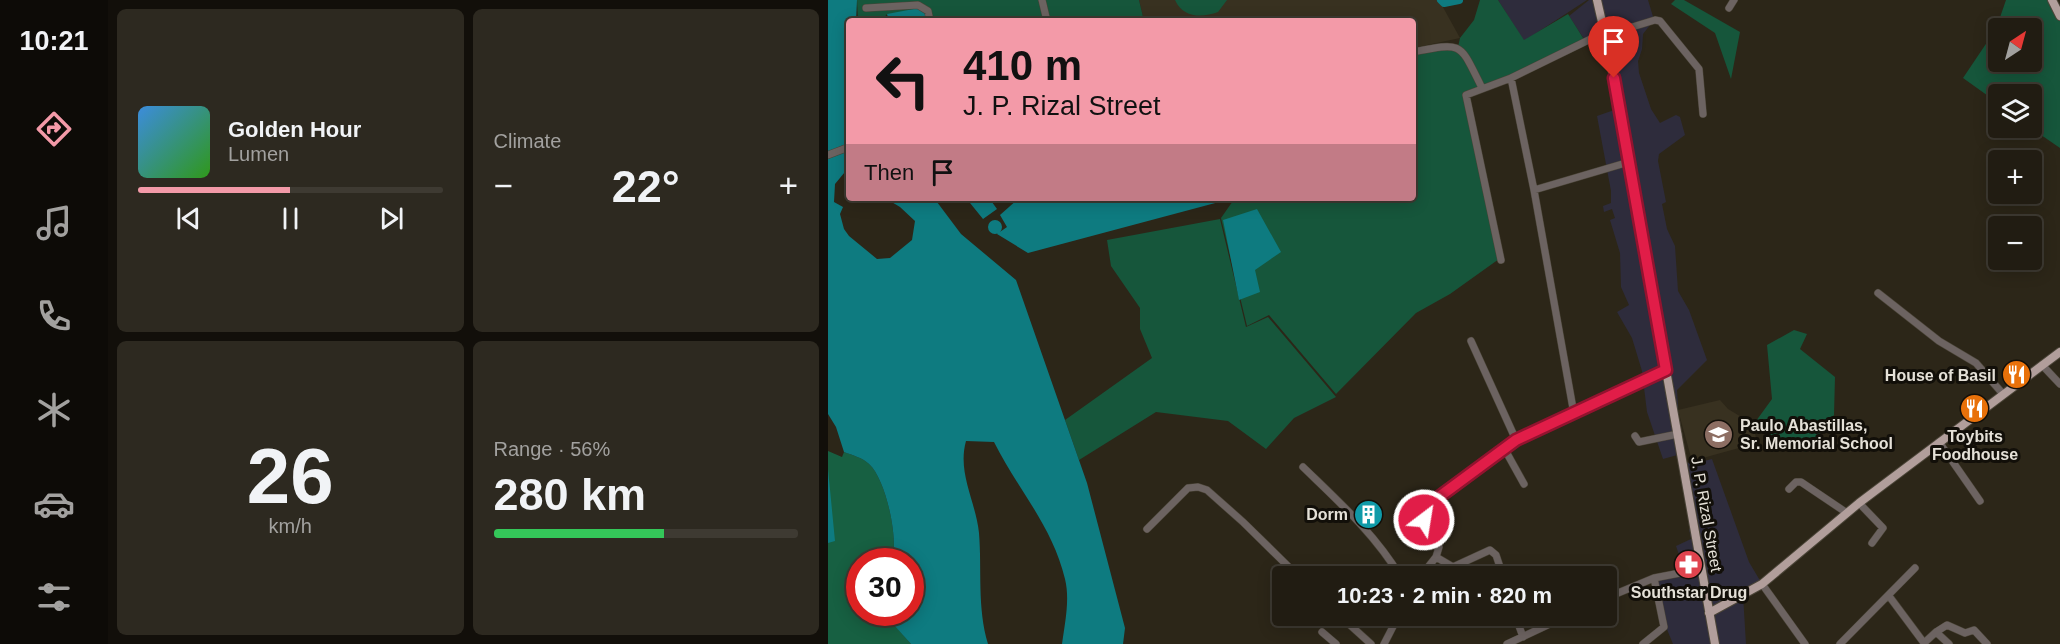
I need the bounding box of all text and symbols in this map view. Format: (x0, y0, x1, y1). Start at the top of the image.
pin (1588, 16, 1639, 78)
north arrow (1988, 18, 2042, 72)
map controls (1988, 18, 2042, 270)
icon: arrive (1597, 25, 1630, 58)
text: 10:21 (19, 26, 89, 56)
icon: left (864, 42, 942, 120)
text: 410 m (963, 42, 1082, 89)
button: layers (1988, 84, 2042, 138)
text: J. P. Rizal Street (963, 91, 1161, 121)
icon: directions (33, 108, 75, 150)
text: Golden Hour (228, 117, 361, 142)
text: Climate (494, 130, 561, 152)
text: Lumen (228, 143, 289, 165)
button: + (1988, 150, 2042, 204)
icon: arrive (926, 156, 959, 189)
text: Then (864, 160, 914, 185)
text: 22° (612, 161, 680, 212)
text: − (494, 167, 513, 204)
text: + (779, 167, 798, 204)
icon: music (33, 202, 75, 244)
icon: previous (172, 202, 205, 235)
icon: pause (274, 202, 307, 235)
icon: next (375, 202, 408, 235)
button: − (1988, 216, 2042, 270)
icon: phone (33, 295, 75, 337)
restaurant icon: House of Basil (2001, 359, 2033, 391)
place label: House of Basil (1885, 367, 1996, 384)
icon: climate (33, 389, 75, 431)
restaurant icon: Toybits Foodhouse (1959, 392, 1991, 424)
place label: Paulo Abastillas, Sr. Memorial School (1740, 417, 1893, 452)
school or university icon: Paulo Abastillas, Sr. Memorial School (1703, 418, 1735, 450)
place label: Toybits Foodhouse (1932, 428, 2018, 463)
text: 26 (247, 432, 334, 520)
text: Range · 56% (494, 438, 610, 460)
street label: J. P. Rizal Street (1688, 455, 1725, 574)
text: 280 km (494, 469, 646, 520)
icon: car (33, 483, 75, 525)
position arrow (1392, 488, 1456, 552)
building icon: Dorm (1353, 498, 1385, 530)
place label: Dorm (1306, 506, 1348, 523)
text: km/h (269, 515, 312, 537)
speed limit sign: 30 (846, 548, 924, 626)
pharmacy icon: Southstar Drug (1673, 548, 1705, 580)
icon: filters (33, 576, 75, 618)
text: 10:23 · 2 min · 820 m (1337, 583, 1552, 608)
place label: Southstar Drug (1631, 584, 1747, 601)

